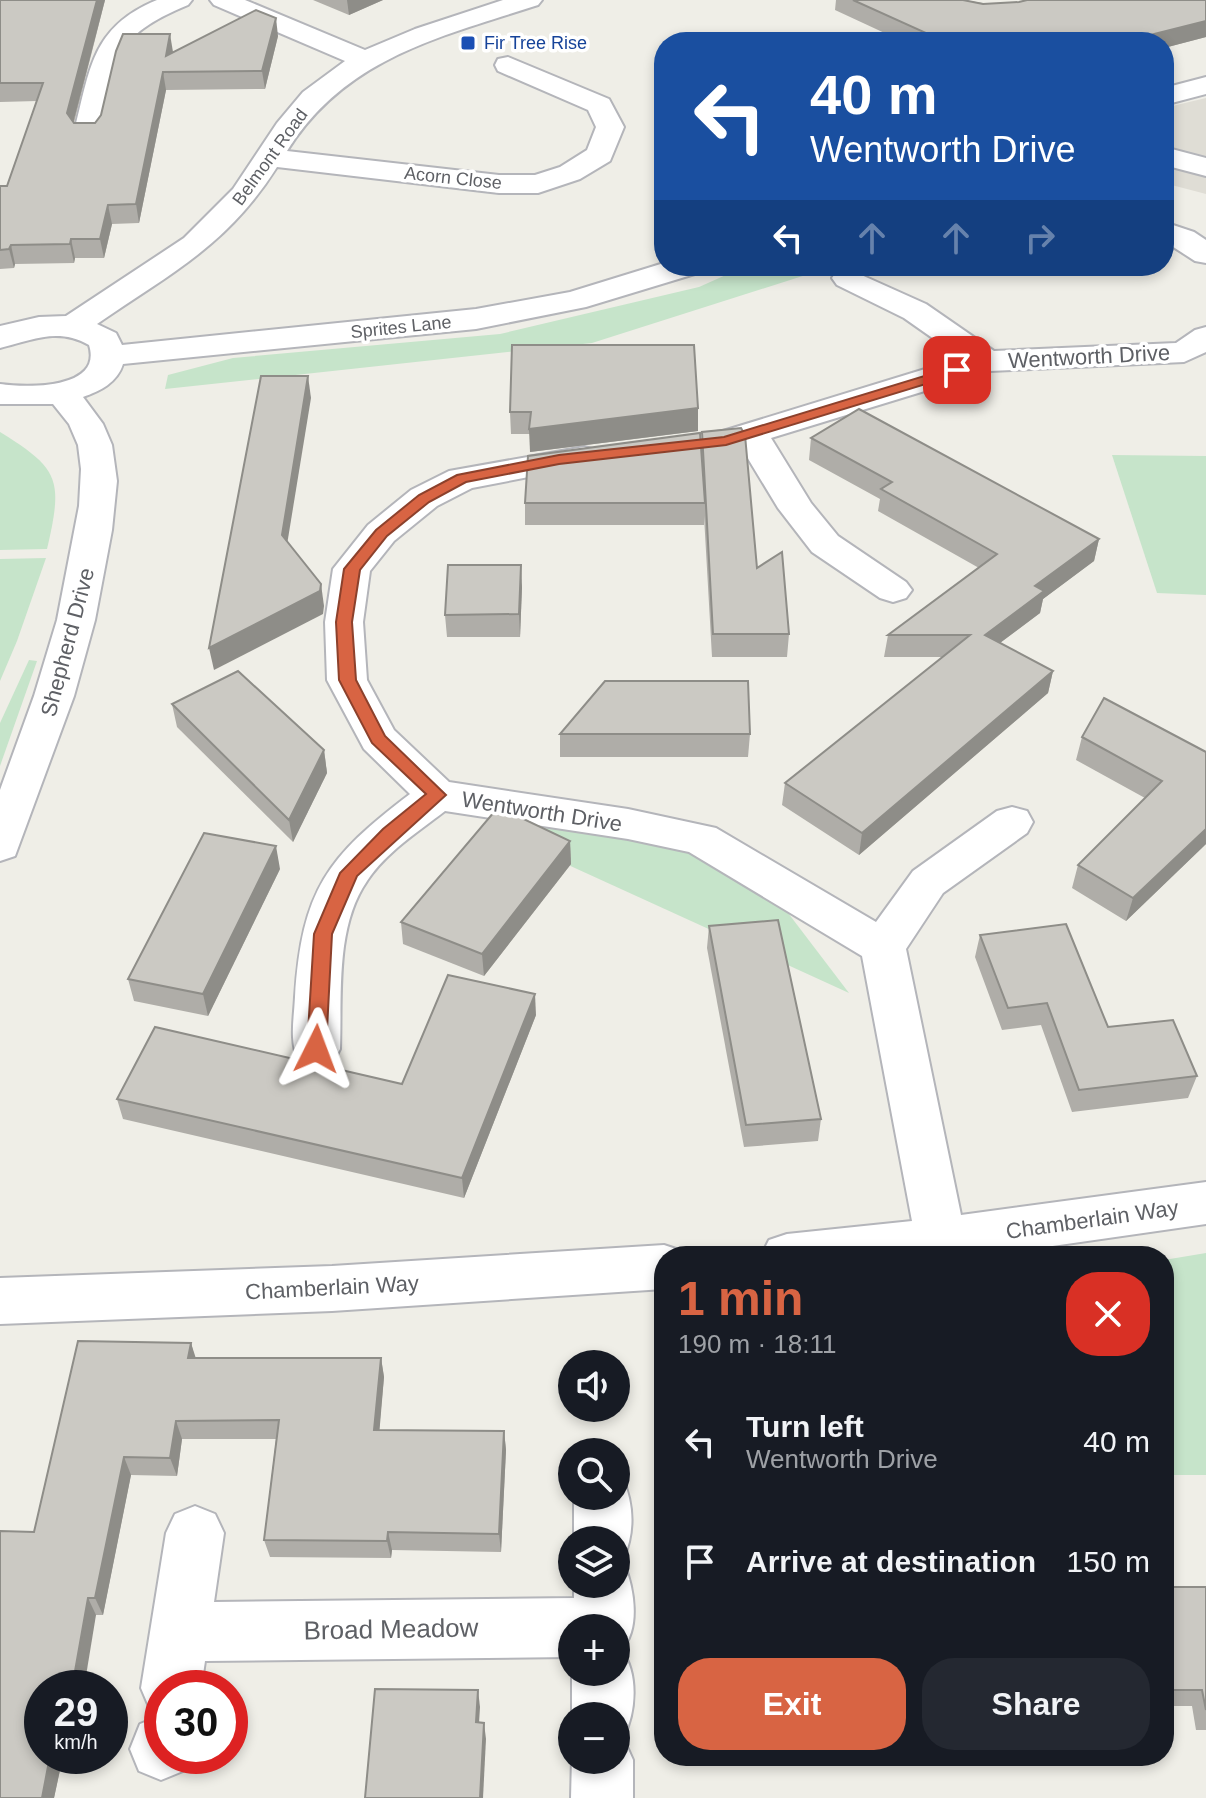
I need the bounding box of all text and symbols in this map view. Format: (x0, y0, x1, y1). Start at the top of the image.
place label: Fir Tree Rise (484, 33, 587, 53)
marker: Fir Tree Rise (459, 34, 477, 52)
text: 40 m (810, 63, 938, 126)
icon: left (678, 64, 782, 168)
street label: Belmont Road (228, 105, 312, 209)
text: Wentworth Drive (810, 129, 1075, 170)
street label: Acorn Close (403, 163, 503, 193)
icon: left (766, 216, 810, 260)
icon: ahead (850, 216, 894, 260)
icon: ahead (934, 216, 978, 260)
icon: right (1018, 216, 1062, 260)
street label: Sprites Lane (350, 312, 452, 342)
pin (923, 336, 991, 404)
street label: Wentworth Drive (1007, 340, 1171, 373)
icon: arrive (935, 348, 979, 392)
street label: Shepherd Drive (36, 565, 99, 719)
street label: Wentworth Drive (460, 786, 624, 837)
position arrow (274, 1007, 358, 1091)
street label: Chamberlain Way (1004, 1195, 1180, 1244)
street label: Chamberlain Way (244, 1270, 420, 1305)
text: 1 min (678, 1272, 803, 1325)
button: close (1066, 1272, 1150, 1356)
text: 190 m · 18:11 (678, 1329, 837, 1359)
map controls (558, 1350, 630, 1774)
button: sound (558, 1350, 630, 1422)
text: Turn left (746, 1410, 864, 1443)
icon: left (678, 1420, 722, 1464)
text: 40 m (1083, 1425, 1150, 1458)
button: search (558, 1438, 630, 1510)
text: Wentworth Drive (746, 1444, 938, 1474)
button: layers (558, 1526, 630, 1598)
icon: arrive (678, 1540, 722, 1584)
text: Arrive at destination (746, 1545, 1036, 1578)
text: 150 m (1067, 1545, 1150, 1578)
street label: Broad Meadow (303, 1612, 479, 1646)
button: + (558, 1614, 630, 1686)
button: Exit (678, 1658, 906, 1750)
button: Share (922, 1658, 1150, 1750)
speed limit sign: 30 (144, 1670, 248, 1774)
text: 29 (54, 1690, 98, 1734)
button: − (558, 1702, 630, 1774)
text: km/h (54, 1731, 98, 1753)

